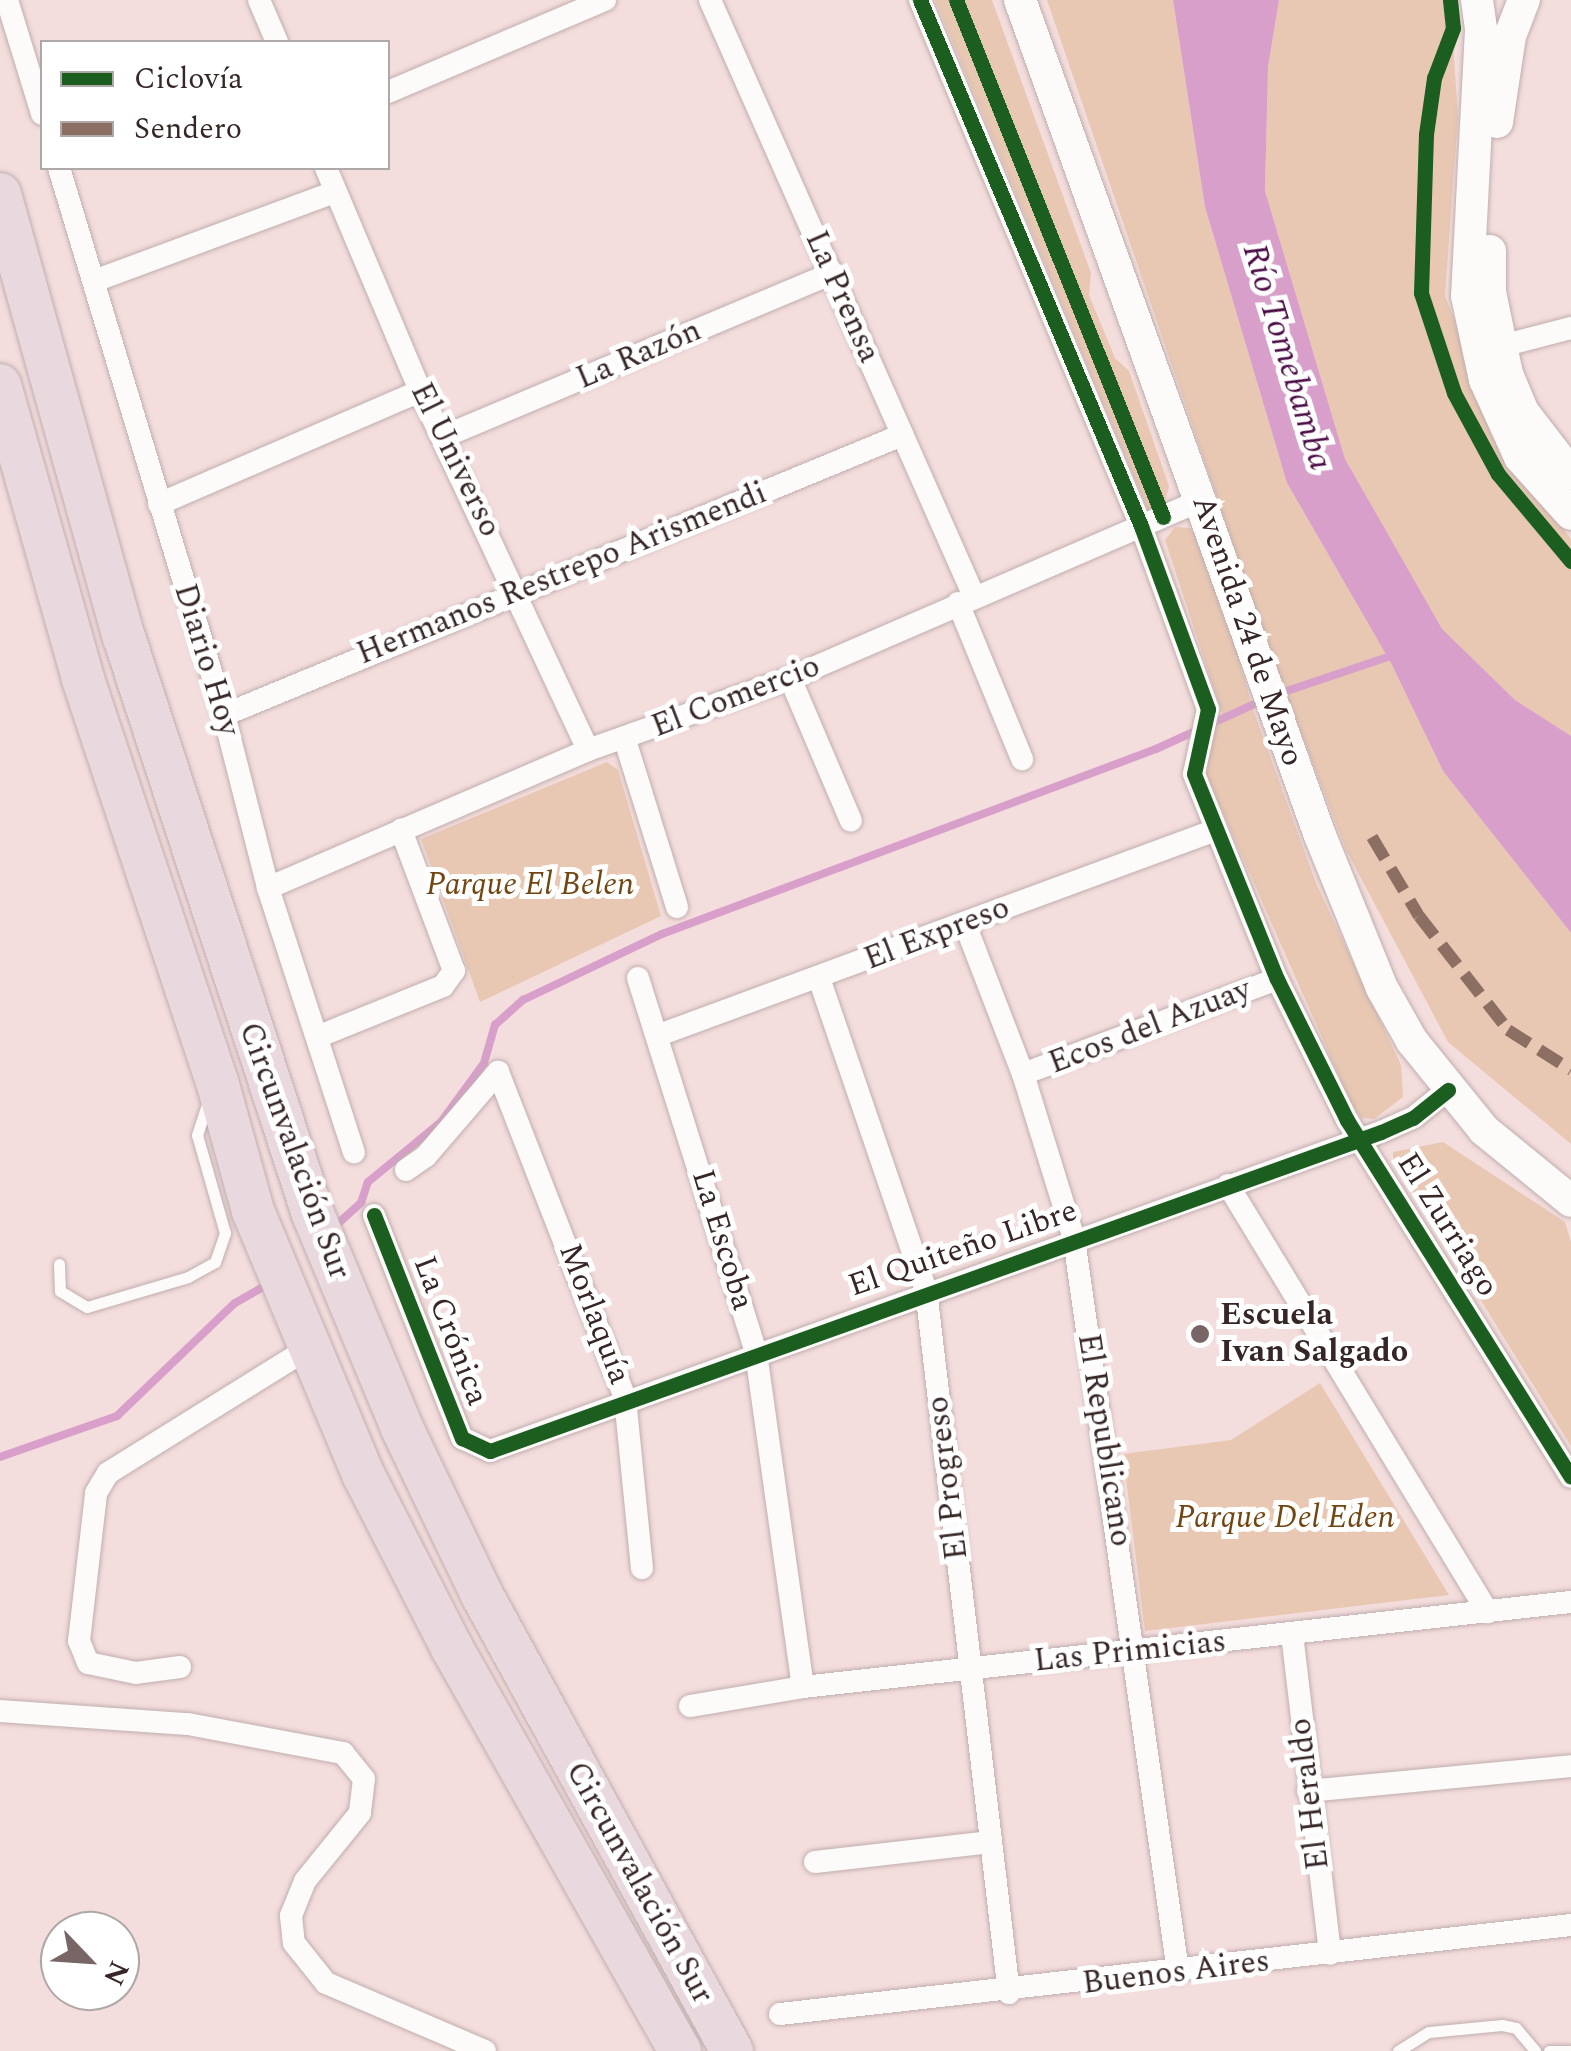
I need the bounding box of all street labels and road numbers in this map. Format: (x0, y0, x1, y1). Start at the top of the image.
street label: La Prensa (796, 225, 888, 369)
street label: La Razón (571, 312, 707, 398)
street label: El Universo (401, 377, 509, 543)
street label: Hermanos Restrepo Arismendi (352, 474, 772, 674)
street label: Avenida 24 de Mayo (1183, 491, 1311, 771)
street label: Diario Hoy (165, 579, 247, 741)
street label: El Comercio (646, 647, 826, 747)
street label: El Expreso (859, 889, 1015, 979)
street label: Ecos del Azuay (1043, 971, 1257, 1083)
street label: Circunvalación Sur (230, 1017, 358, 1285)
street label: El Zurriago (1388, 1146, 1506, 1304)
street label: La Escoba (682, 1165, 762, 1315)
street label: El Quiteño Libre (844, 1192, 1082, 1306)
street label: Morlaquía (550, 1238, 638, 1390)
street label: La Crónica (404, 1251, 496, 1411)
street label: El Republicano (1068, 1331, 1140, 1549)
street label: El Progreso (919, 1394, 977, 1562)
street label: Las Primicias (1032, 1623, 1228, 1681)
street label: El Heraldo (1282, 1716, 1338, 1872)
street label: Circunvalación Sur (557, 1755, 721, 2011)
street label: Buenos Aires (1080, 1942, 1272, 2004)

